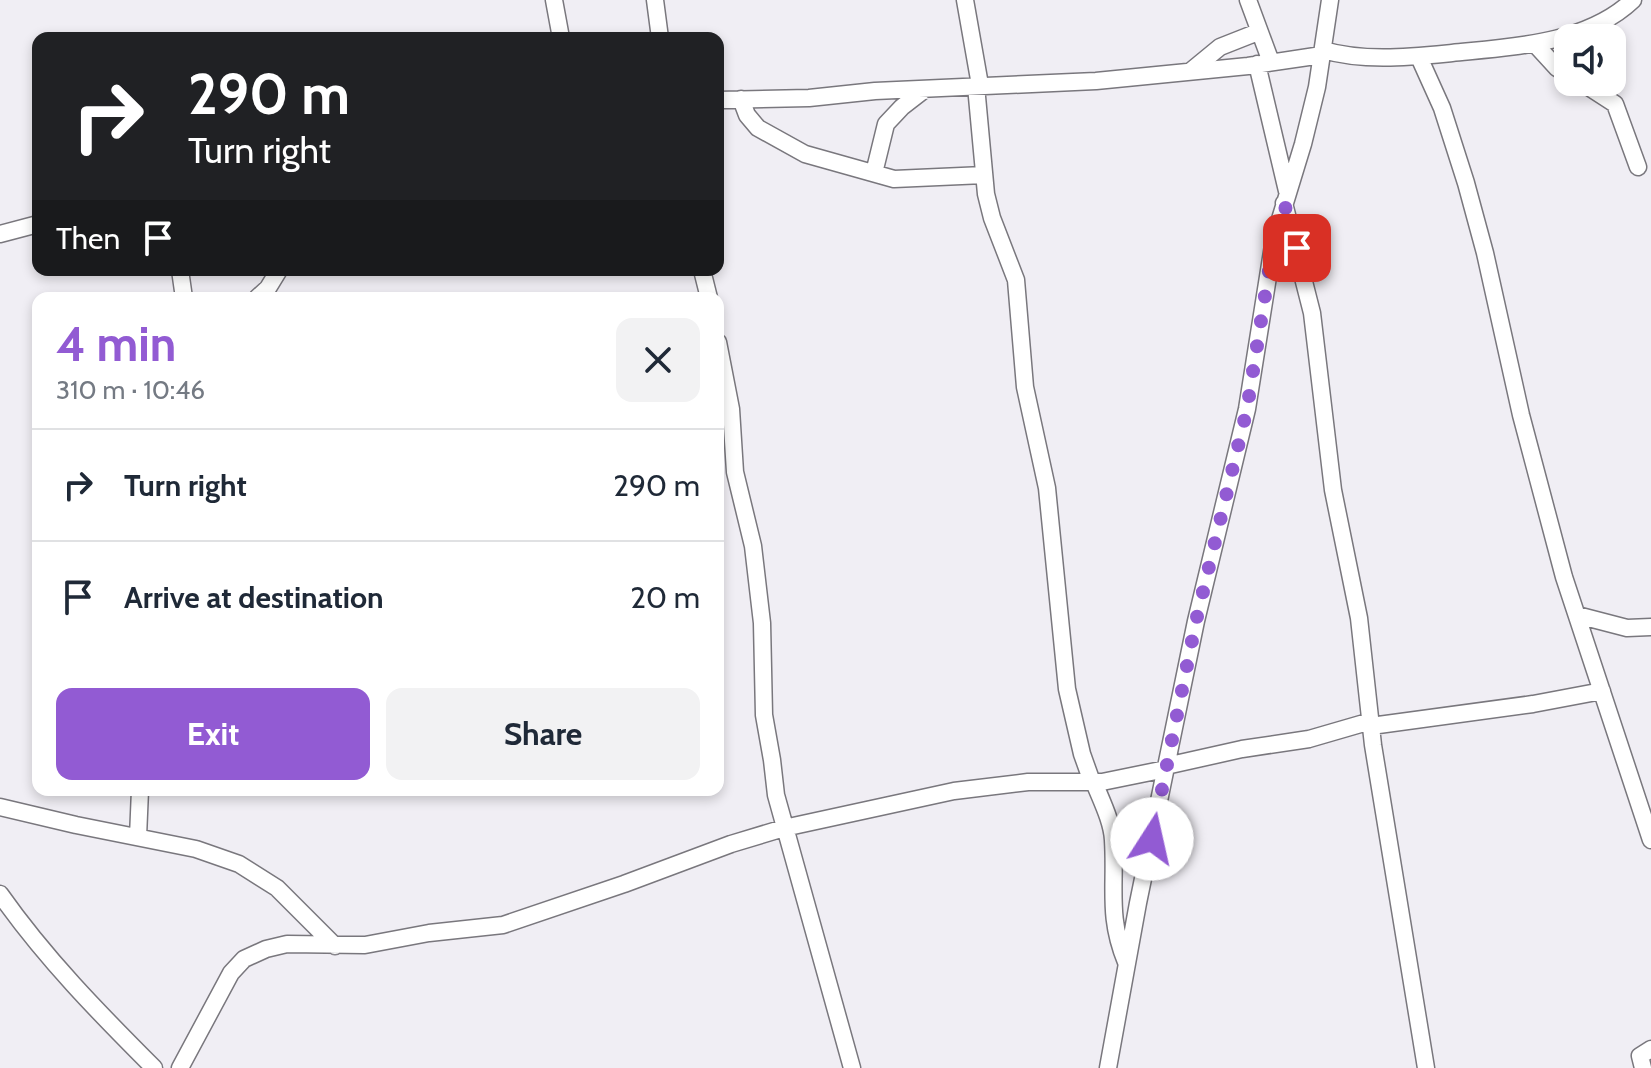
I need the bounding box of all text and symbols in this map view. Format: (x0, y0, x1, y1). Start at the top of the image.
map controls (1554, 24, 1626, 96)
button: sound (1554, 24, 1626, 96)
text: 290 m (188, 60, 350, 128)
icon: right (56, 64, 160, 168)
text: Turn right (188, 128, 331, 172)
pin (1263, 214, 1331, 282)
icon: arrive (136, 216, 180, 260)
text: Then (56, 220, 120, 257)
icon: arrive (1275, 226, 1319, 270)
text: 4 min (56, 315, 176, 373)
button: close (616, 318, 700, 402)
text: 310 m · 10:46 (56, 374, 205, 406)
icon: right (56, 463, 100, 507)
text: Turn right (124, 467, 247, 504)
text: 290 m (613, 467, 700, 504)
icon: arrive (56, 575, 100, 619)
text: Arrive at destination (124, 579, 384, 616)
text: 20 m (630, 579, 700, 616)
button: Exit (56, 688, 370, 780)
button: Share (386, 688, 700, 780)
position arrow (1110, 797, 1194, 881)

